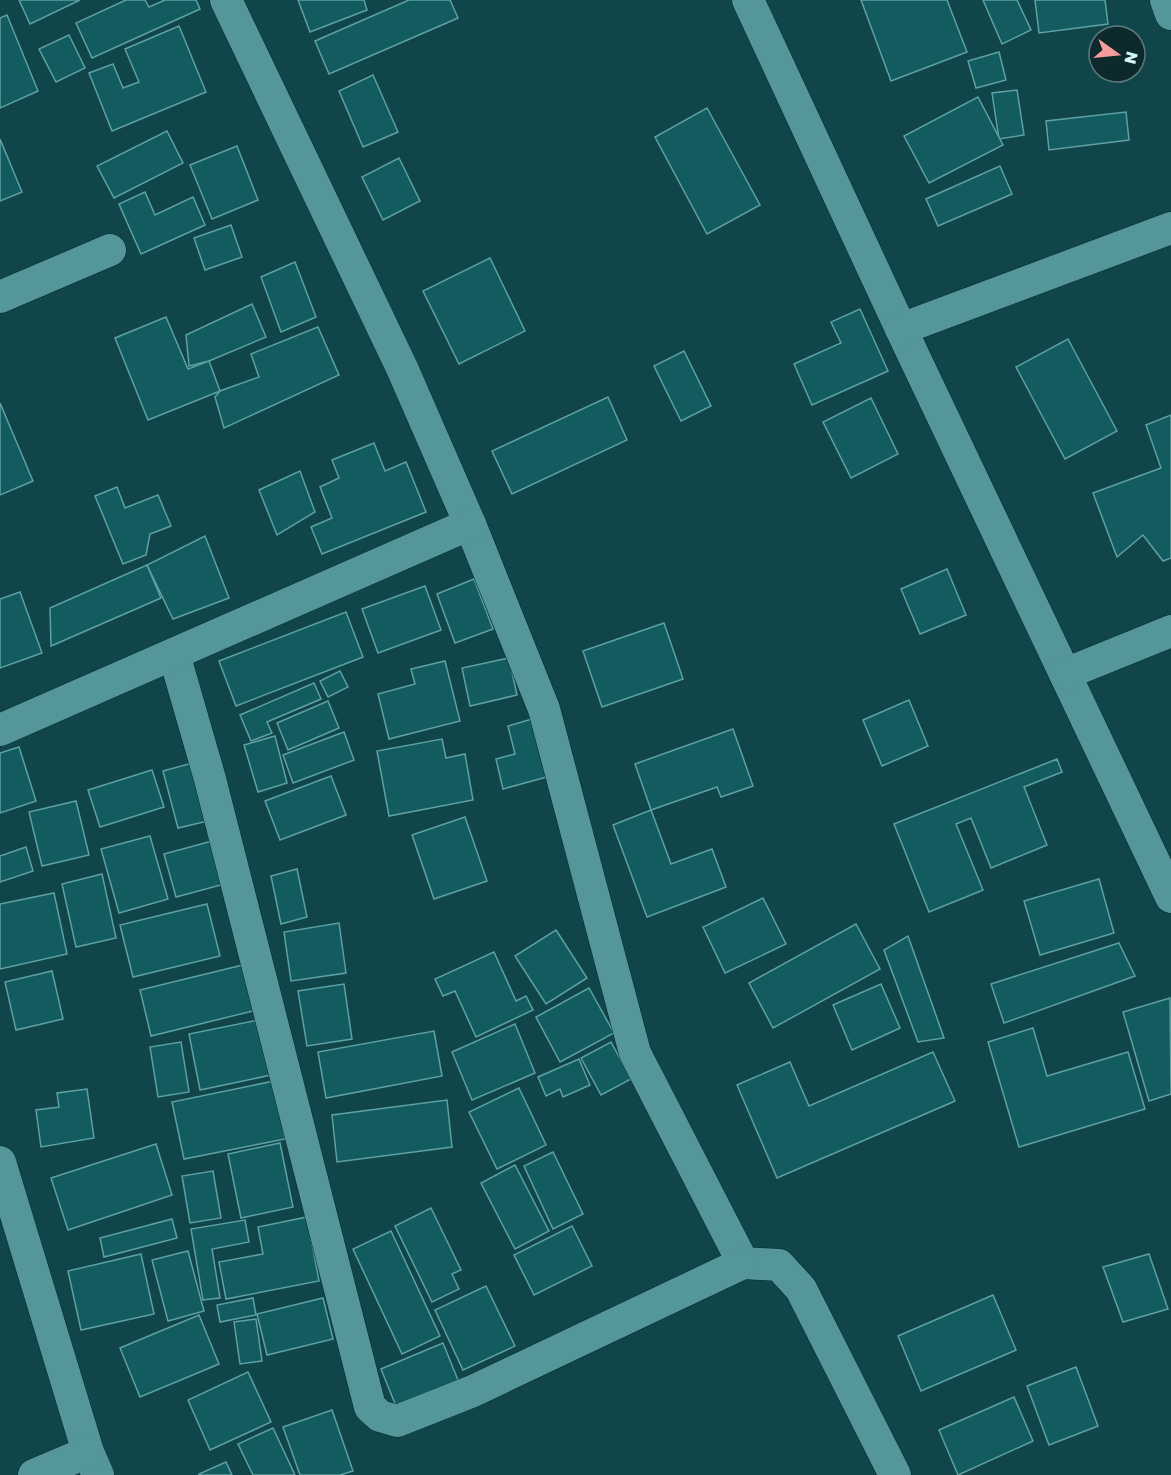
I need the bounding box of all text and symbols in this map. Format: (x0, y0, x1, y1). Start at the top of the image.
north arrow (1087, 24, 1147, 84)
text: N (1120, 49, 1143, 66)

